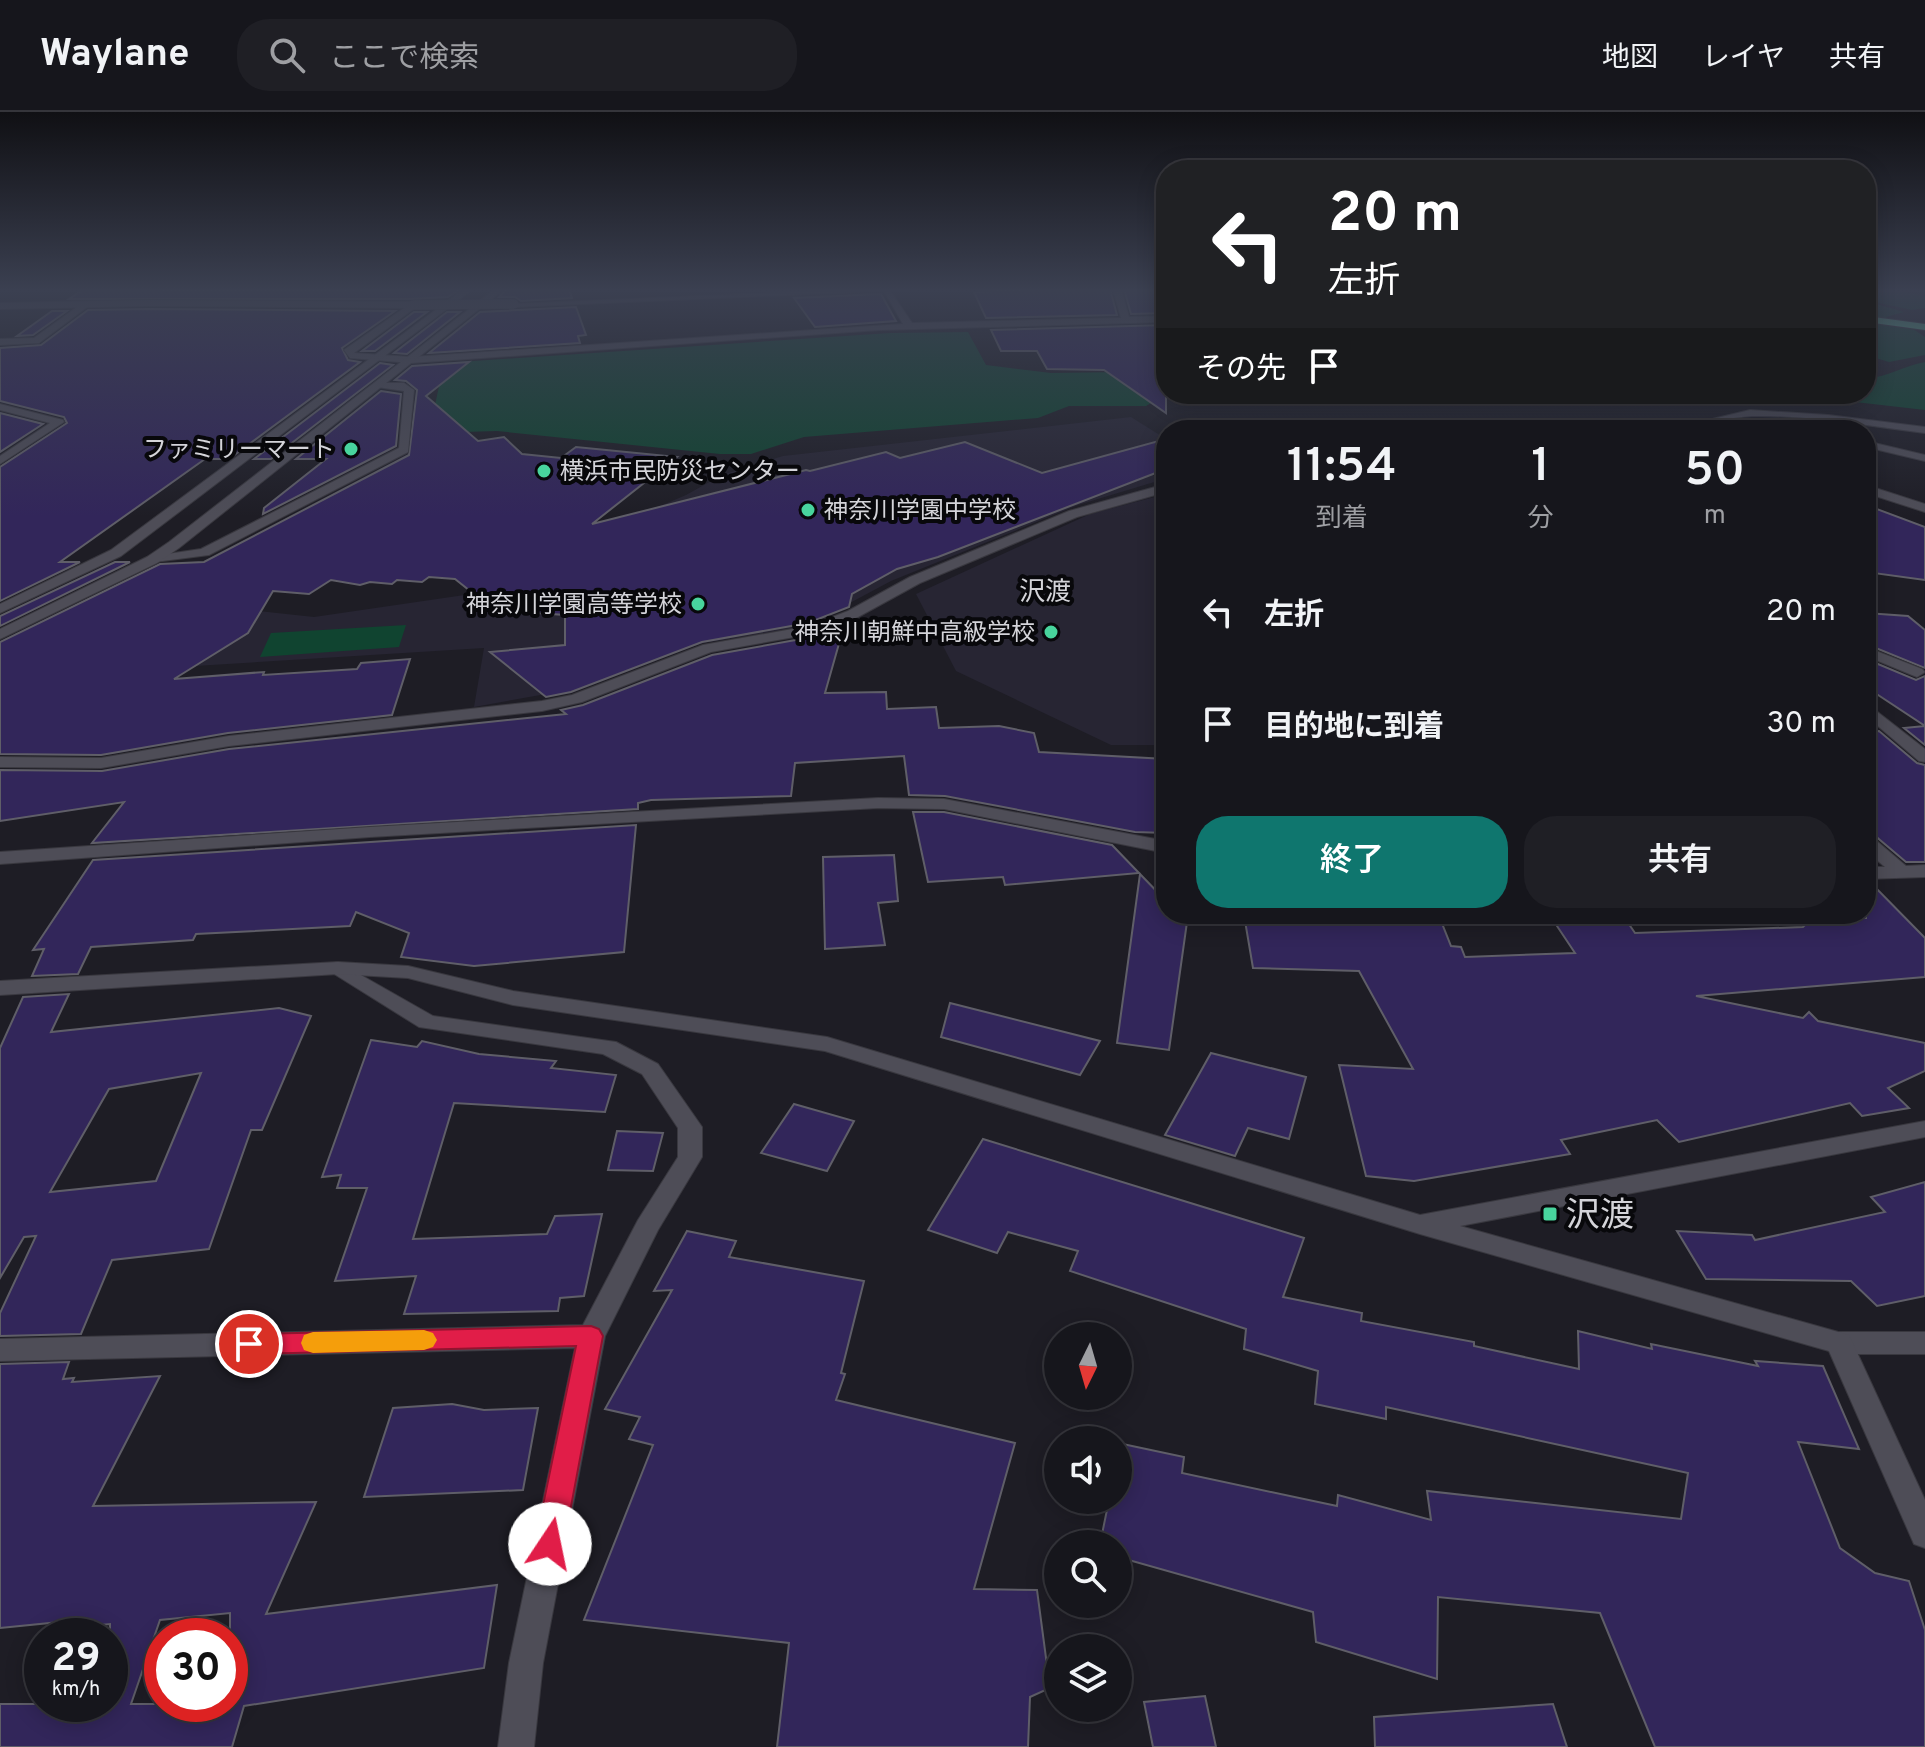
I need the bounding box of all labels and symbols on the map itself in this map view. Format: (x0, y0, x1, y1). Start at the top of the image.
place label: ファミリーマート (143, 436, 335, 466)
marker: ファミリーマート (342, 440, 360, 458)
place label: 横浜市民防災センター (560, 458, 800, 488)
marker: 横浜市民防災センター (535, 462, 553, 480)
place label: 神奈川学園中学校 (824, 497, 1016, 527)
marker: 神奈川学園中学校 (799, 501, 817, 519)
district label: 沢渡 (1019, 577, 1071, 610)
place label: 神奈川学園高等学校 (466, 591, 682, 621)
marker: 神奈川学園高等学校 (689, 595, 707, 613)
place label: 神奈川朝鮮中高級学校 (795, 619, 1035, 649)
marker: 神奈川朝鮮中高級学校 (1042, 623, 1060, 641)
place label: 沢渡 (1566, 1196, 1634, 1239)
marker: 沢渡 (1541, 1205, 1559, 1223)
pin (215, 1310, 283, 1378)
north arrow (1044, 1322, 1132, 1410)
position arrow (508, 1502, 592, 1586)
speed limit sign: 30 (144, 1618, 248, 1722)

